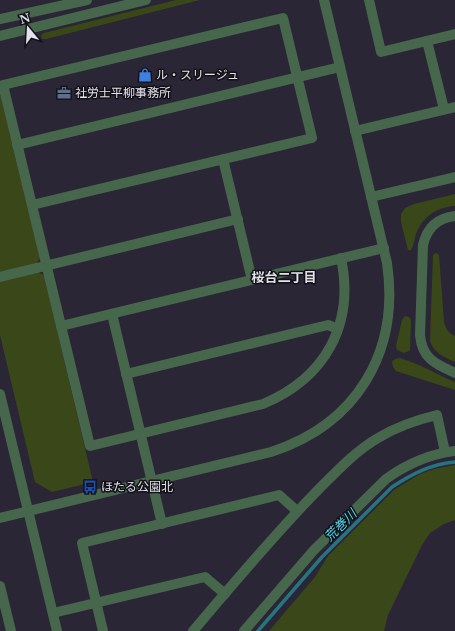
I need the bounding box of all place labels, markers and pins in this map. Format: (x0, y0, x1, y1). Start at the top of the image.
shop icon: ル・スリージュ (137, 67, 153, 83)
place label: ル・スリージュ (156, 67, 239, 82)
office icon: 社労士平柳事務所 (56, 85, 72, 101)
place label: 社労士平柳事務所 (75, 85, 171, 100)
bus stop icon: ほたる公園北 (82, 479, 98, 495)
place label: ほたる公園北 (101, 479, 173, 494)

